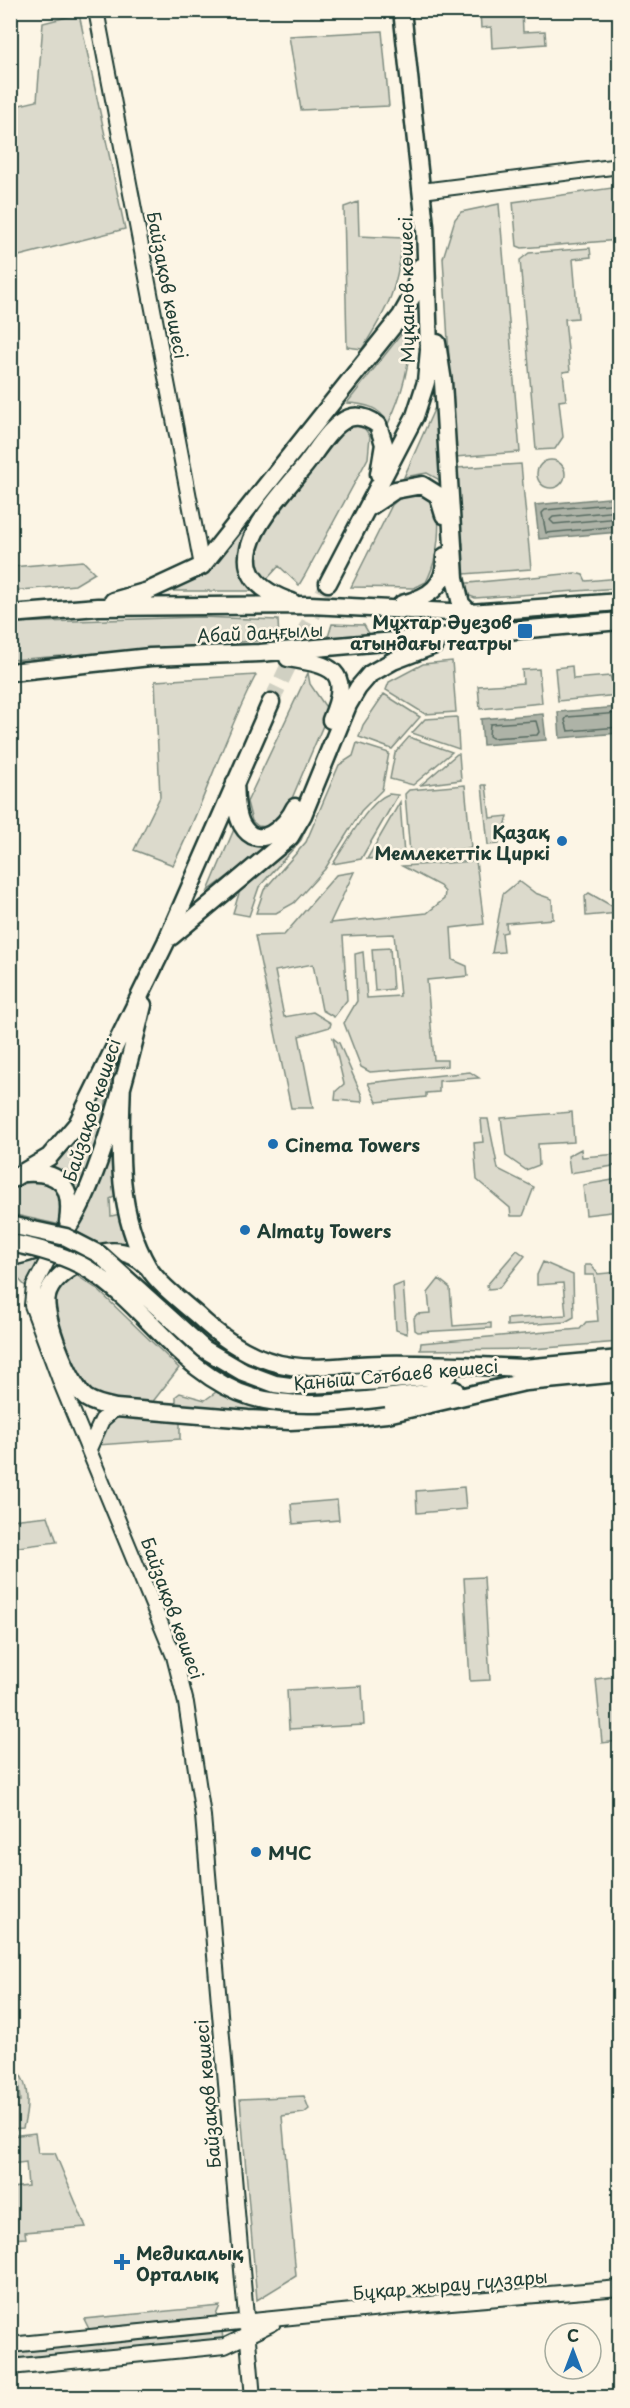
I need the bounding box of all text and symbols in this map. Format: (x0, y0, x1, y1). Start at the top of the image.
street label: Байзақов көшесі (140, 209, 196, 361)
street label: Мұқанов көшесі (391, 216, 421, 364)
place label: Мұхтар Әуезов атындағы театры (350, 608, 512, 656)
street label: Абай даңғылы (196, 615, 324, 649)
marker: Мұхтар Әуезов атындағы театры (516, 622, 534, 640)
place label: Қазақ Мемлекеттік Циркі (375, 818, 550, 866)
marker: Қазақ Мемлекеттік Циркі (555, 834, 569, 848)
street label: Байзақов көшесі (55, 1035, 127, 1185)
place label: Cinema Towers (285, 1131, 421, 1158)
marker: Cinema Towers (266, 1137, 280, 1151)
place label: Almaty Towers (257, 1217, 392, 1244)
marker: Almaty Towers (238, 1223, 252, 1237)
street label: Қаныш Сәтбаев көшесі (292, 1352, 500, 1396)
street label: Байзақов көшесі (135, 1533, 211, 1683)
place label: МЧС (268, 1839, 312, 1866)
marker: МЧС (249, 1845, 263, 1859)
street label: Байзақов көшесі (187, 2018, 227, 2170)
place label: Медикалық Орталық (136, 2239, 244, 2287)
marker: Медикалық Орталық (113, 2253, 131, 2271)
street label: Бұқар жырау гүлзары (351, 2262, 549, 2306)
north arrow (543, 2321, 603, 2381)
text: С (567, 2323, 579, 2347)

